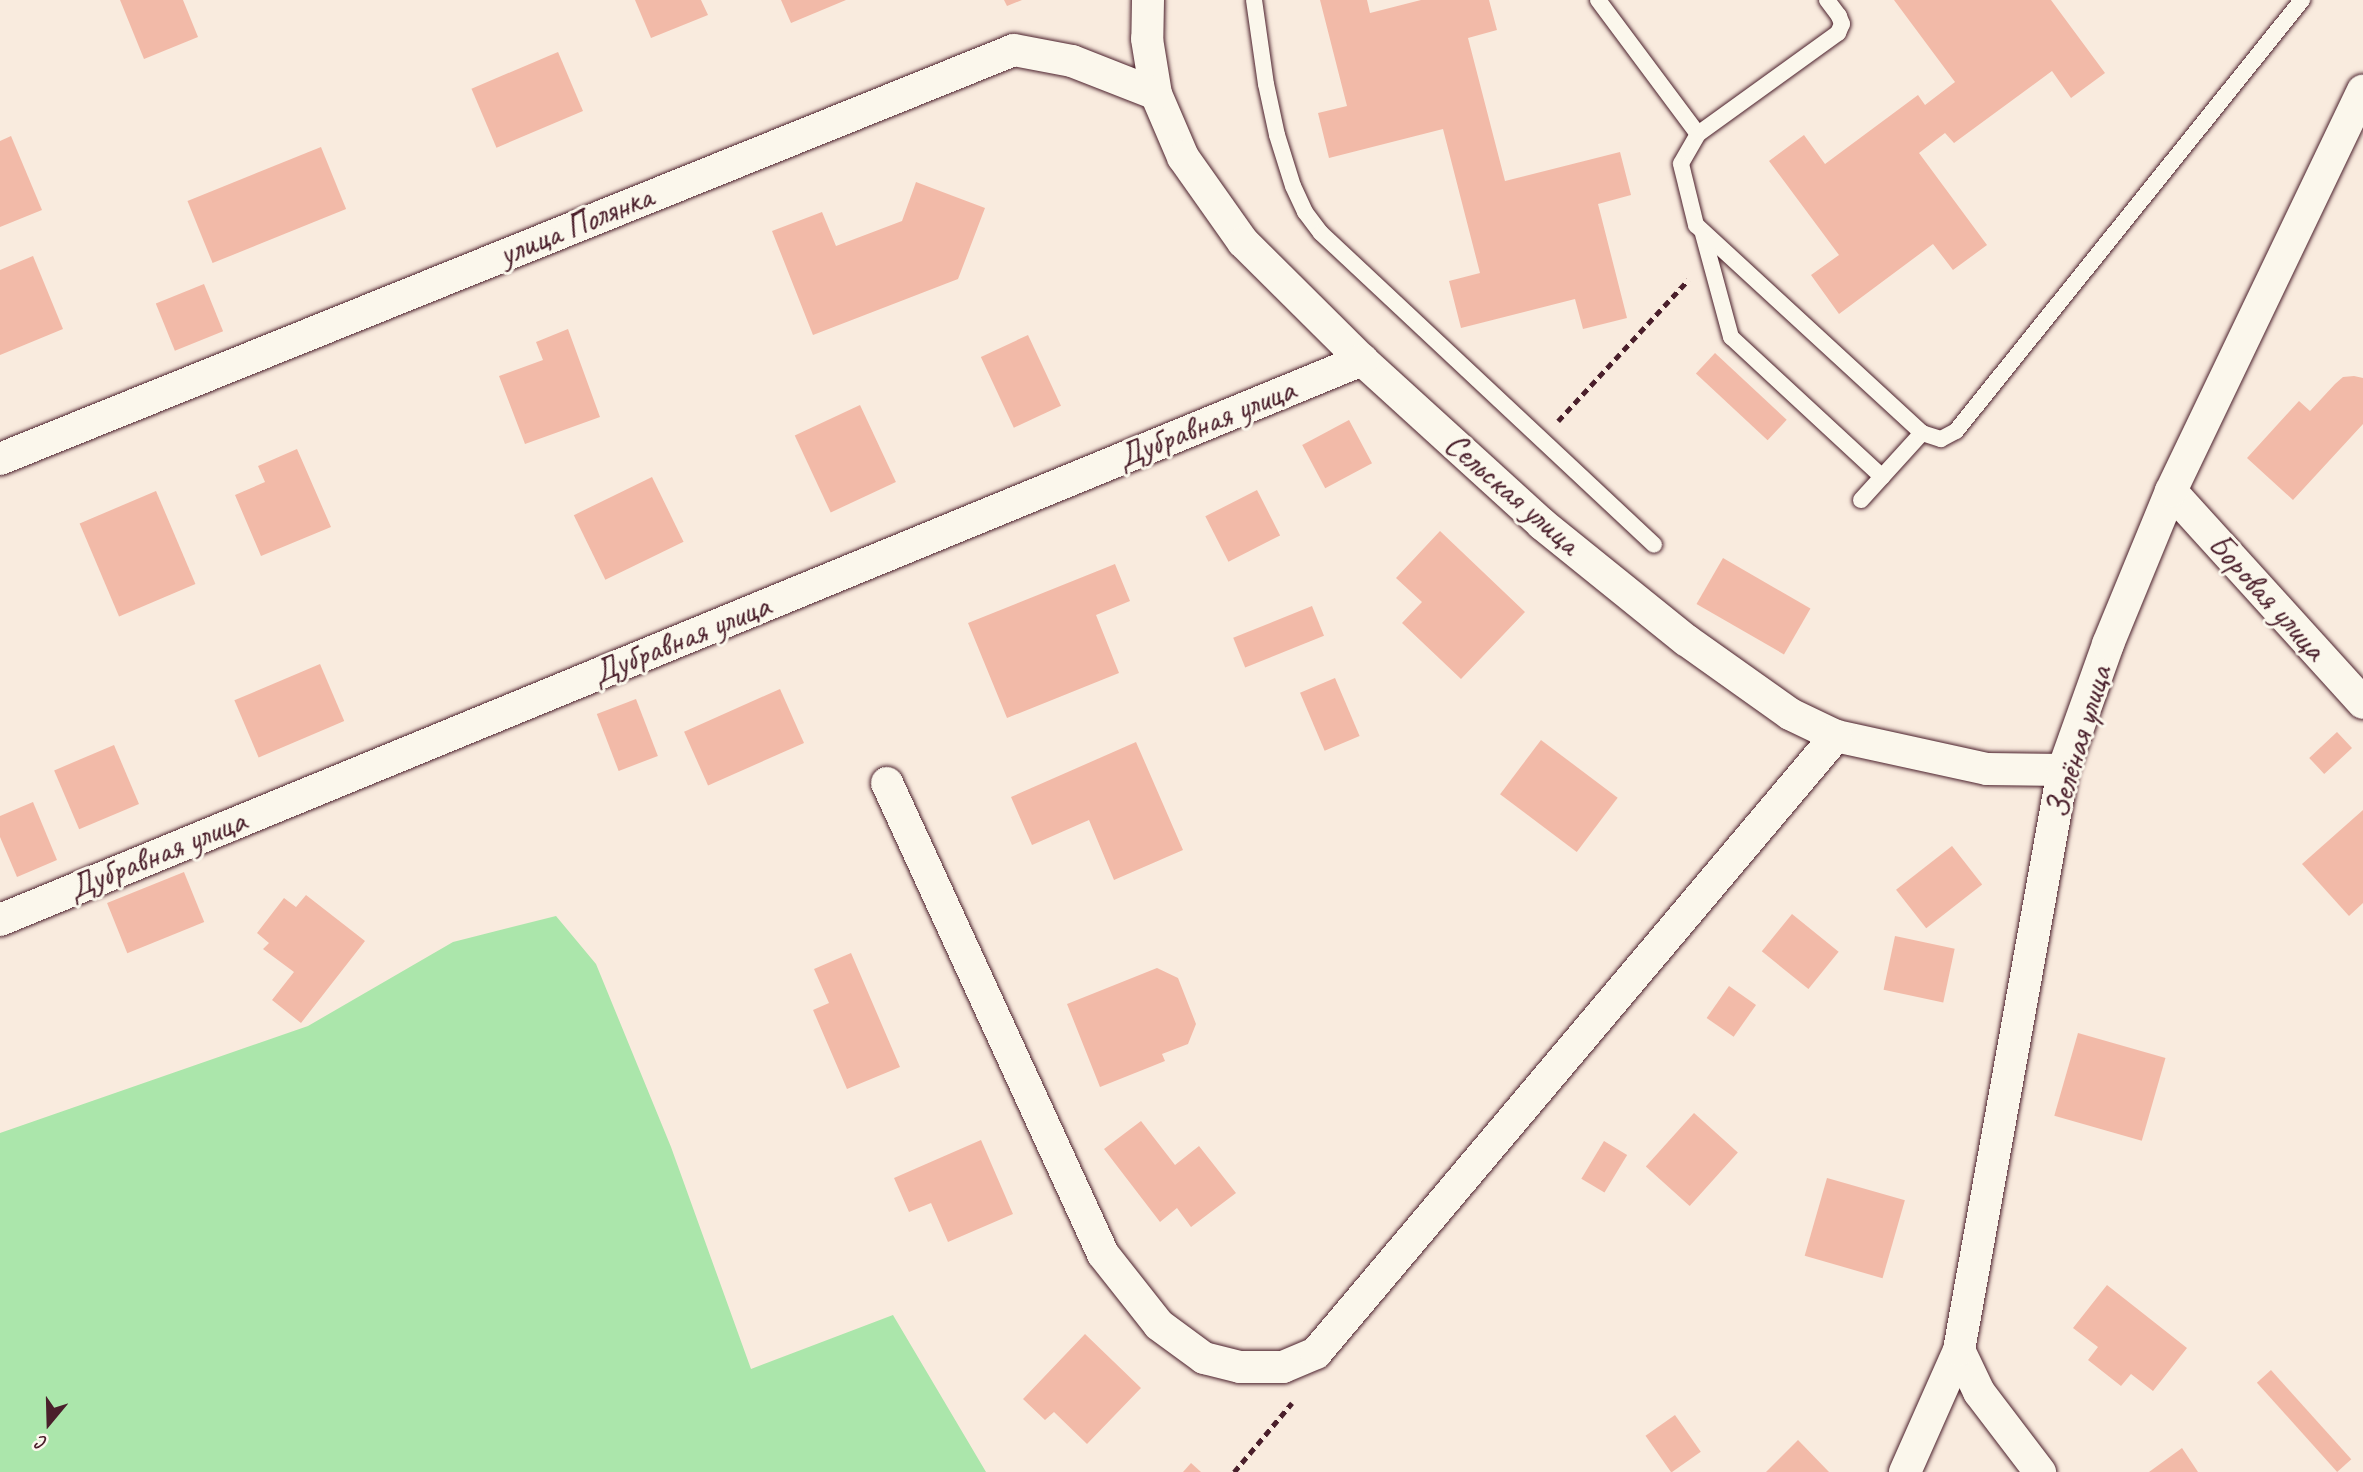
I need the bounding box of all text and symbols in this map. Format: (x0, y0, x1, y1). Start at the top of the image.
street label: улица Полянка (493, 177, 659, 275)
street label: Дубравная улица (1110, 370, 1302, 478)
street label: Сельская улица (1436, 424, 1588, 564)
street label: Боровая улица (2199, 525, 2335, 669)
street label: Дубравная улица (585, 586, 777, 694)
street label: Зелёная улица (2037, 659, 2121, 825)
street label: Дубравная улица (61, 801, 253, 909)
north arrow (14, 1388, 84, 1458)
text: С (34, 1430, 50, 1456)

